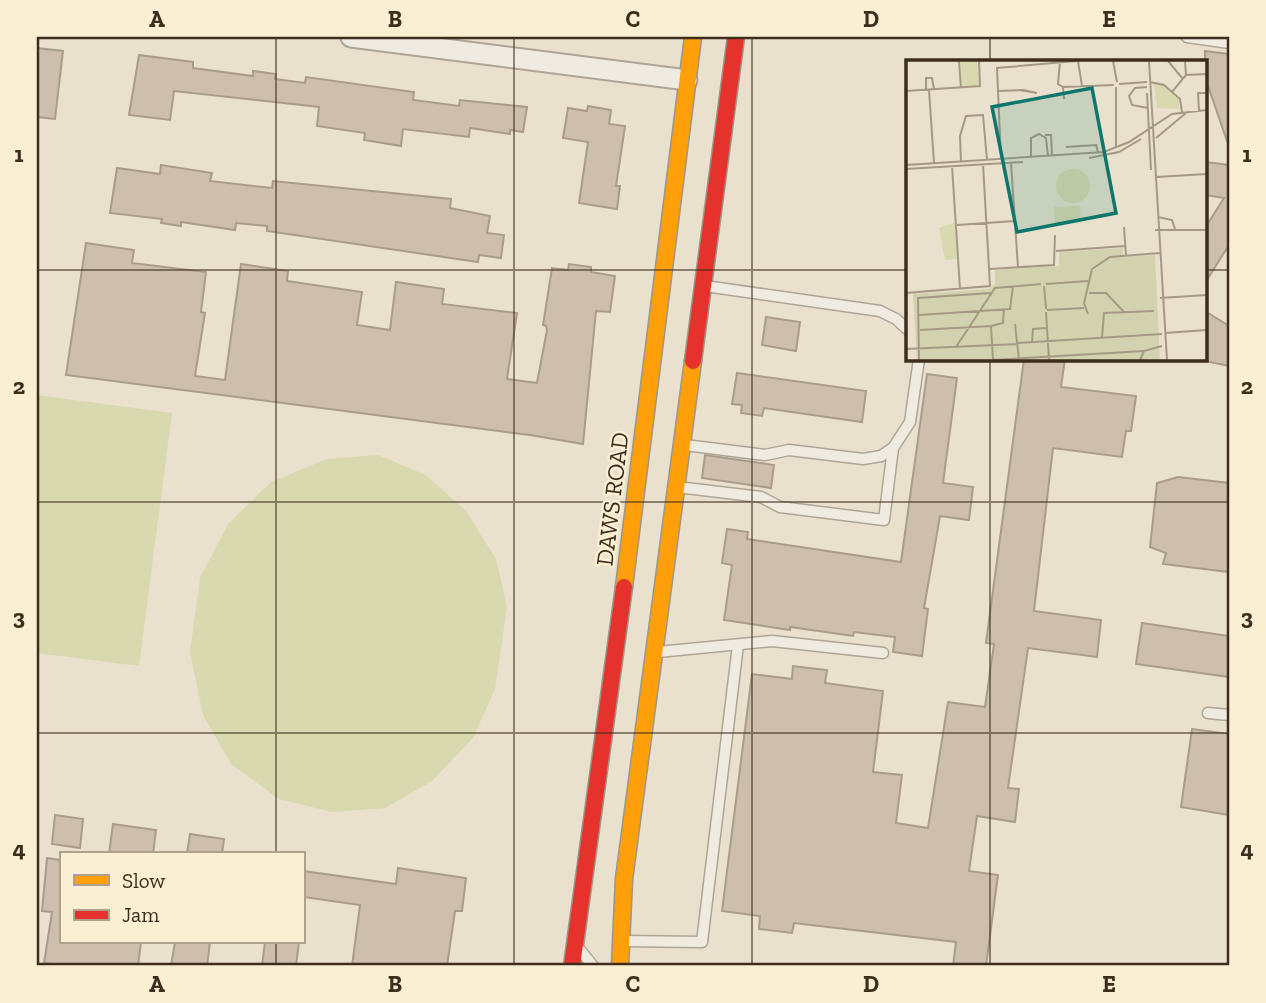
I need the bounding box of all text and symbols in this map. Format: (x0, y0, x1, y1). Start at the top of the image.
text: A (149, 5, 165, 33)
text: B (388, 5, 402, 33)
text: C (626, 5, 640, 33)
text: D (863, 5, 879, 33)
text: E (1102, 5, 1116, 33)
inset map (906, 60, 1206, 360)
text: 1 (14, 140, 24, 168)
text: 1 (1242, 140, 1252, 168)
text: 2 (13, 372, 25, 400)
text: 2 (1241, 372, 1253, 400)
street label: DAWS ROAD (589, 430, 635, 568)
text: 3 (13, 603, 25, 631)
text: 3 (1241, 603, 1253, 631)
text: 4 (12, 835, 26, 863)
text: 4 (1240, 835, 1254, 863)
legend (60, 852, 304, 944)
text: Slow (122, 868, 165, 893)
text: Jam (122, 902, 159, 927)
text: A (149, 970, 165, 998)
text: B (388, 970, 402, 998)
text: C (626, 970, 640, 998)
text: D (863, 970, 879, 998)
text: E (1102, 970, 1116, 998)

